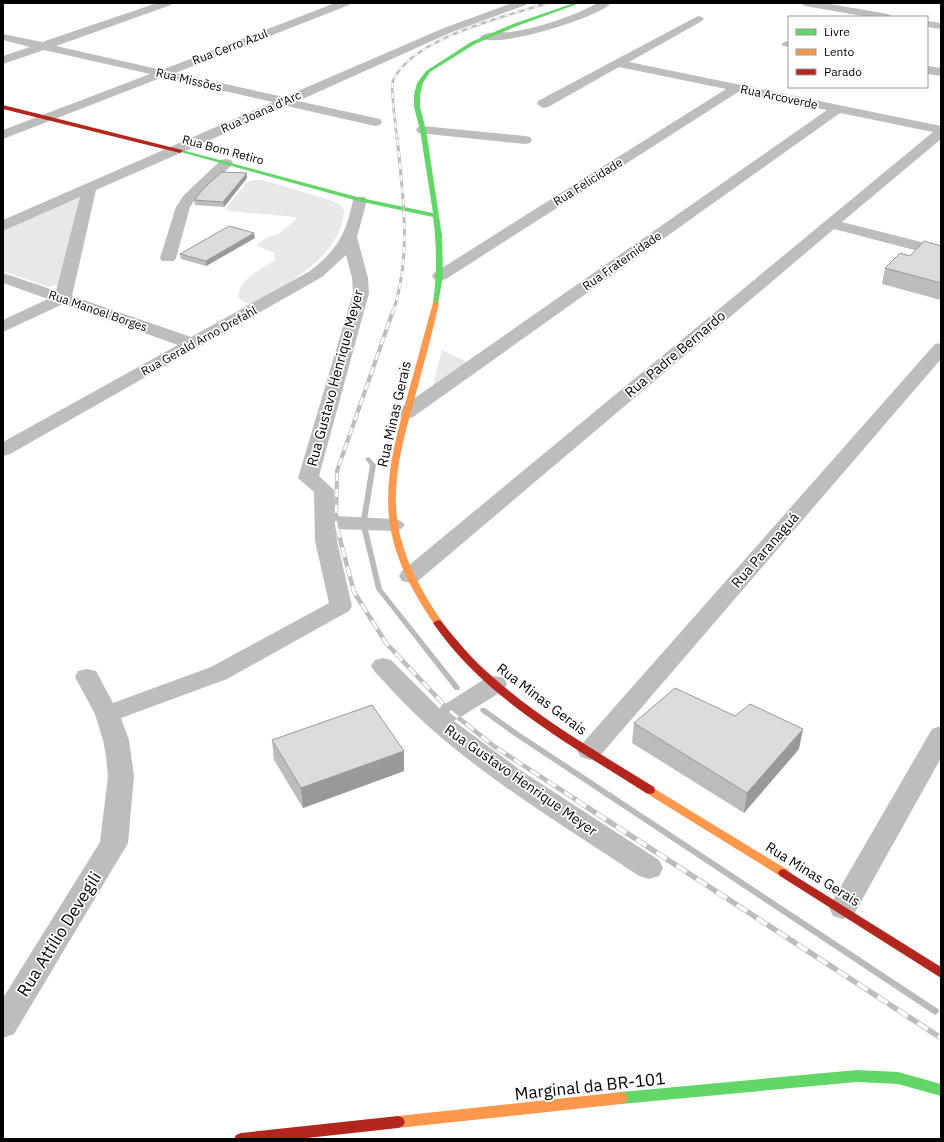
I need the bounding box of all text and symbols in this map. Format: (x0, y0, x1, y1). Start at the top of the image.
legend (788, 16, 928, 88)
text: Livre (824, 24, 850, 39)
street label: Rua Cerro Azul (190, 25, 270, 68)
text: Lento (824, 44, 854, 59)
text: Parado (824, 64, 862, 79)
street label: Rua Missões (155, 65, 224, 94)
street label: Rua Arcoverde (739, 81, 820, 112)
street label: Rua Joana d'Arc (218, 87, 303, 136)
street label: Rua Bom Retiro (181, 131, 266, 168)
street label: Rua Felicidade (550, 154, 626, 209)
street label: Rua Fraternidade (579, 228, 664, 293)
street label: Rua Manoel Borges (47, 287, 150, 335)
street label: Rua Gustavo Henrique Meyer (303, 288, 367, 468)
street label: Rua Gerald Arno Drefahl (138, 302, 259, 379)
street label: Rua Padre Bernardo (621, 306, 729, 401)
street label: Rua Minas Gerais (373, 359, 415, 469)
street label: Rua Paranaguá (727, 508, 803, 591)
street label: Rua Minas Gerais (493, 659, 591, 739)
street label: Rua Gustavo Henrique Meyer (441, 720, 601, 840)
street label: Rua Minas Gerais (762, 838, 864, 910)
street label: Rua Attílio Devegili (12, 867, 106, 1001)
street label: Marginal da BR-101 (514, 1067, 666, 1105)

